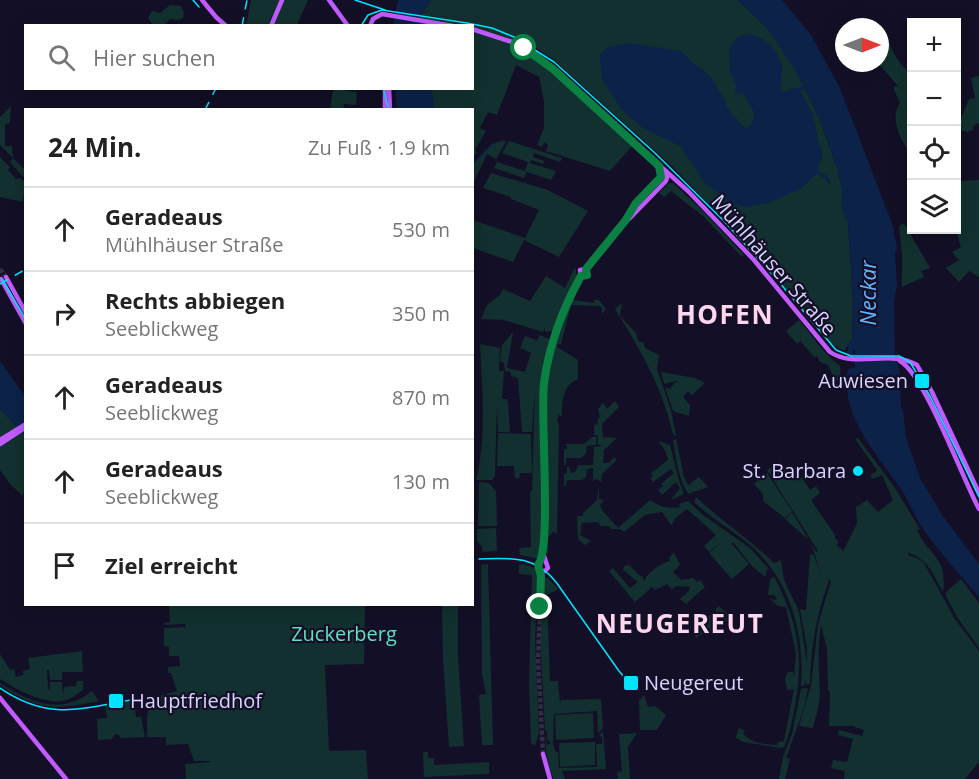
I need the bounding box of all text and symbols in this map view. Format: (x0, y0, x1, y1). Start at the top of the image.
north arrow (835, 18, 889, 72)
map controls (907, 18, 961, 234)
button: + (907, 18, 961, 72)
search box (24, 24, 474, 90)
route start (510, 34, 536, 60)
icon: search (45, 41, 78, 74)
text: Hier suchen (93, 42, 216, 72)
button: − (907, 72, 961, 126)
button: locate (907, 126, 961, 180)
text: 24 Min. (48, 129, 141, 165)
text: Zu Fuß · 1.9 km (308, 134, 450, 161)
button: layers (907, 180, 961, 234)
street label: Mühlhäuser Straße (706, 188, 843, 341)
text: Geradeaus (105, 201, 223, 231)
icon: ahead (48, 213, 81, 246)
text: 530 m (392, 216, 450, 243)
text: Mühlhäuser Straße (105, 231, 283, 258)
water label: Neckar (854, 260, 882, 326)
text: Rechts abbiegen (105, 285, 285, 315)
district label: HOFEN (676, 296, 774, 332)
icon: right (48, 297, 81, 330)
text: 350 m (392, 300, 450, 327)
text: Seeblickweg (105, 315, 218, 342)
place label: Auwiesen (818, 367, 908, 394)
text: Geradeaus (105, 369, 223, 399)
marker: Auwiesen (913, 372, 931, 390)
icon: ahead (48, 381, 81, 414)
text: 870 m (392, 384, 450, 411)
text: Seeblickweg (105, 399, 218, 426)
text: Geradeaus (105, 453, 223, 483)
place label: St. Barbara (743, 457, 846, 484)
marker: St. Barbara (851, 464, 865, 478)
icon: ahead (48, 465, 81, 498)
text: 130 m (392, 468, 450, 495)
text: Seeblickweg (105, 483, 218, 510)
icon: arrive (48, 549, 81, 582)
text: Ziel erreicht (105, 550, 238, 580)
route end (526, 593, 552, 619)
district label: NEUGEREUT (596, 605, 764, 641)
park label: Zuckerberg (291, 620, 397, 647)
place label: Neugereut (644, 669, 743, 696)
marker: Neugereut (622, 674, 640, 692)
place label: Hauptfriedhof (130, 687, 263, 714)
marker: Hauptfriedhof (107, 692, 125, 710)

